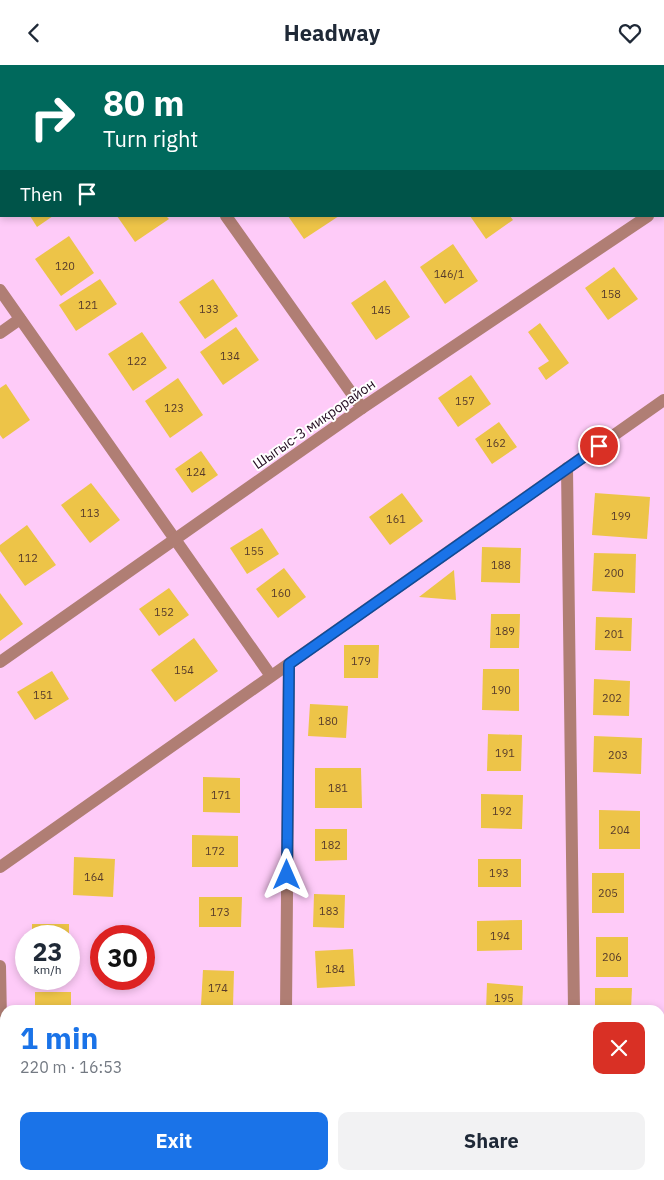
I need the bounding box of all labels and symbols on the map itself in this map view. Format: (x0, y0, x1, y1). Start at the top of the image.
house number: 120 (55, 259, 75, 273)
house number: 146/1 (434, 267, 465, 281)
house number: 158 (601, 287, 621, 301)
house number: 121 (78, 298, 98, 312)
house number: 133 (199, 302, 219, 316)
house number: 145 (371, 303, 391, 317)
house number: 134 (220, 349, 240, 363)
house number: 122 (127, 354, 147, 368)
street label: Шыгыс-3 микрорайон (249, 375, 379, 473)
house number: 157 (455, 394, 475, 408)
house number: 123 (164, 401, 184, 415)
pin (578, 425, 620, 467)
house number: 162 (486, 436, 506, 450)
house number: 124 (186, 465, 206, 479)
house number: 113 (80, 506, 100, 520)
house number: 199 (611, 509, 631, 523)
house number: 161 (386, 512, 406, 526)
house number: 155 (244, 544, 264, 558)
house number: 112 (18, 551, 38, 565)
house number: 188 (491, 558, 511, 572)
house number: 200 (604, 566, 624, 580)
house number: 160 (271, 586, 291, 600)
house number: 152 (154, 605, 174, 619)
house number: 189 (495, 624, 515, 638)
house number: 201 (604, 627, 624, 641)
house number: 179 (351, 654, 371, 668)
house number: 154 (174, 663, 194, 677)
house number: 190 (491, 683, 511, 697)
house number: 151 (33, 688, 53, 702)
house number: 202 (602, 691, 622, 705)
house number: 180 (318, 714, 338, 728)
house number: 191 (495, 746, 515, 760)
house number: 203 (608, 748, 628, 762)
house number: 181 (328, 781, 348, 795)
house number: 171 (211, 788, 231, 802)
house number: 192 (492, 804, 512, 818)
house number: 204 (610, 823, 630, 837)
house number: 182 (321, 838, 341, 852)
house number: 172 (205, 844, 225, 858)
position arrow (260, 848, 312, 900)
house number: 193 (489, 866, 509, 880)
house number: 164 (84, 870, 104, 884)
house number: 205 (598, 886, 618, 900)
house number: 183 (319, 904, 339, 918)
house number: 173 (210, 905, 230, 919)
speed limit sign: 30 (90, 925, 155, 990)
house number: 194 (490, 929, 510, 943)
house number: 206 (602, 950, 622, 964)
house number: 184 (325, 962, 345, 976)
house number: 174 (208, 981, 228, 995)
house number: 195 (494, 991, 514, 1005)

